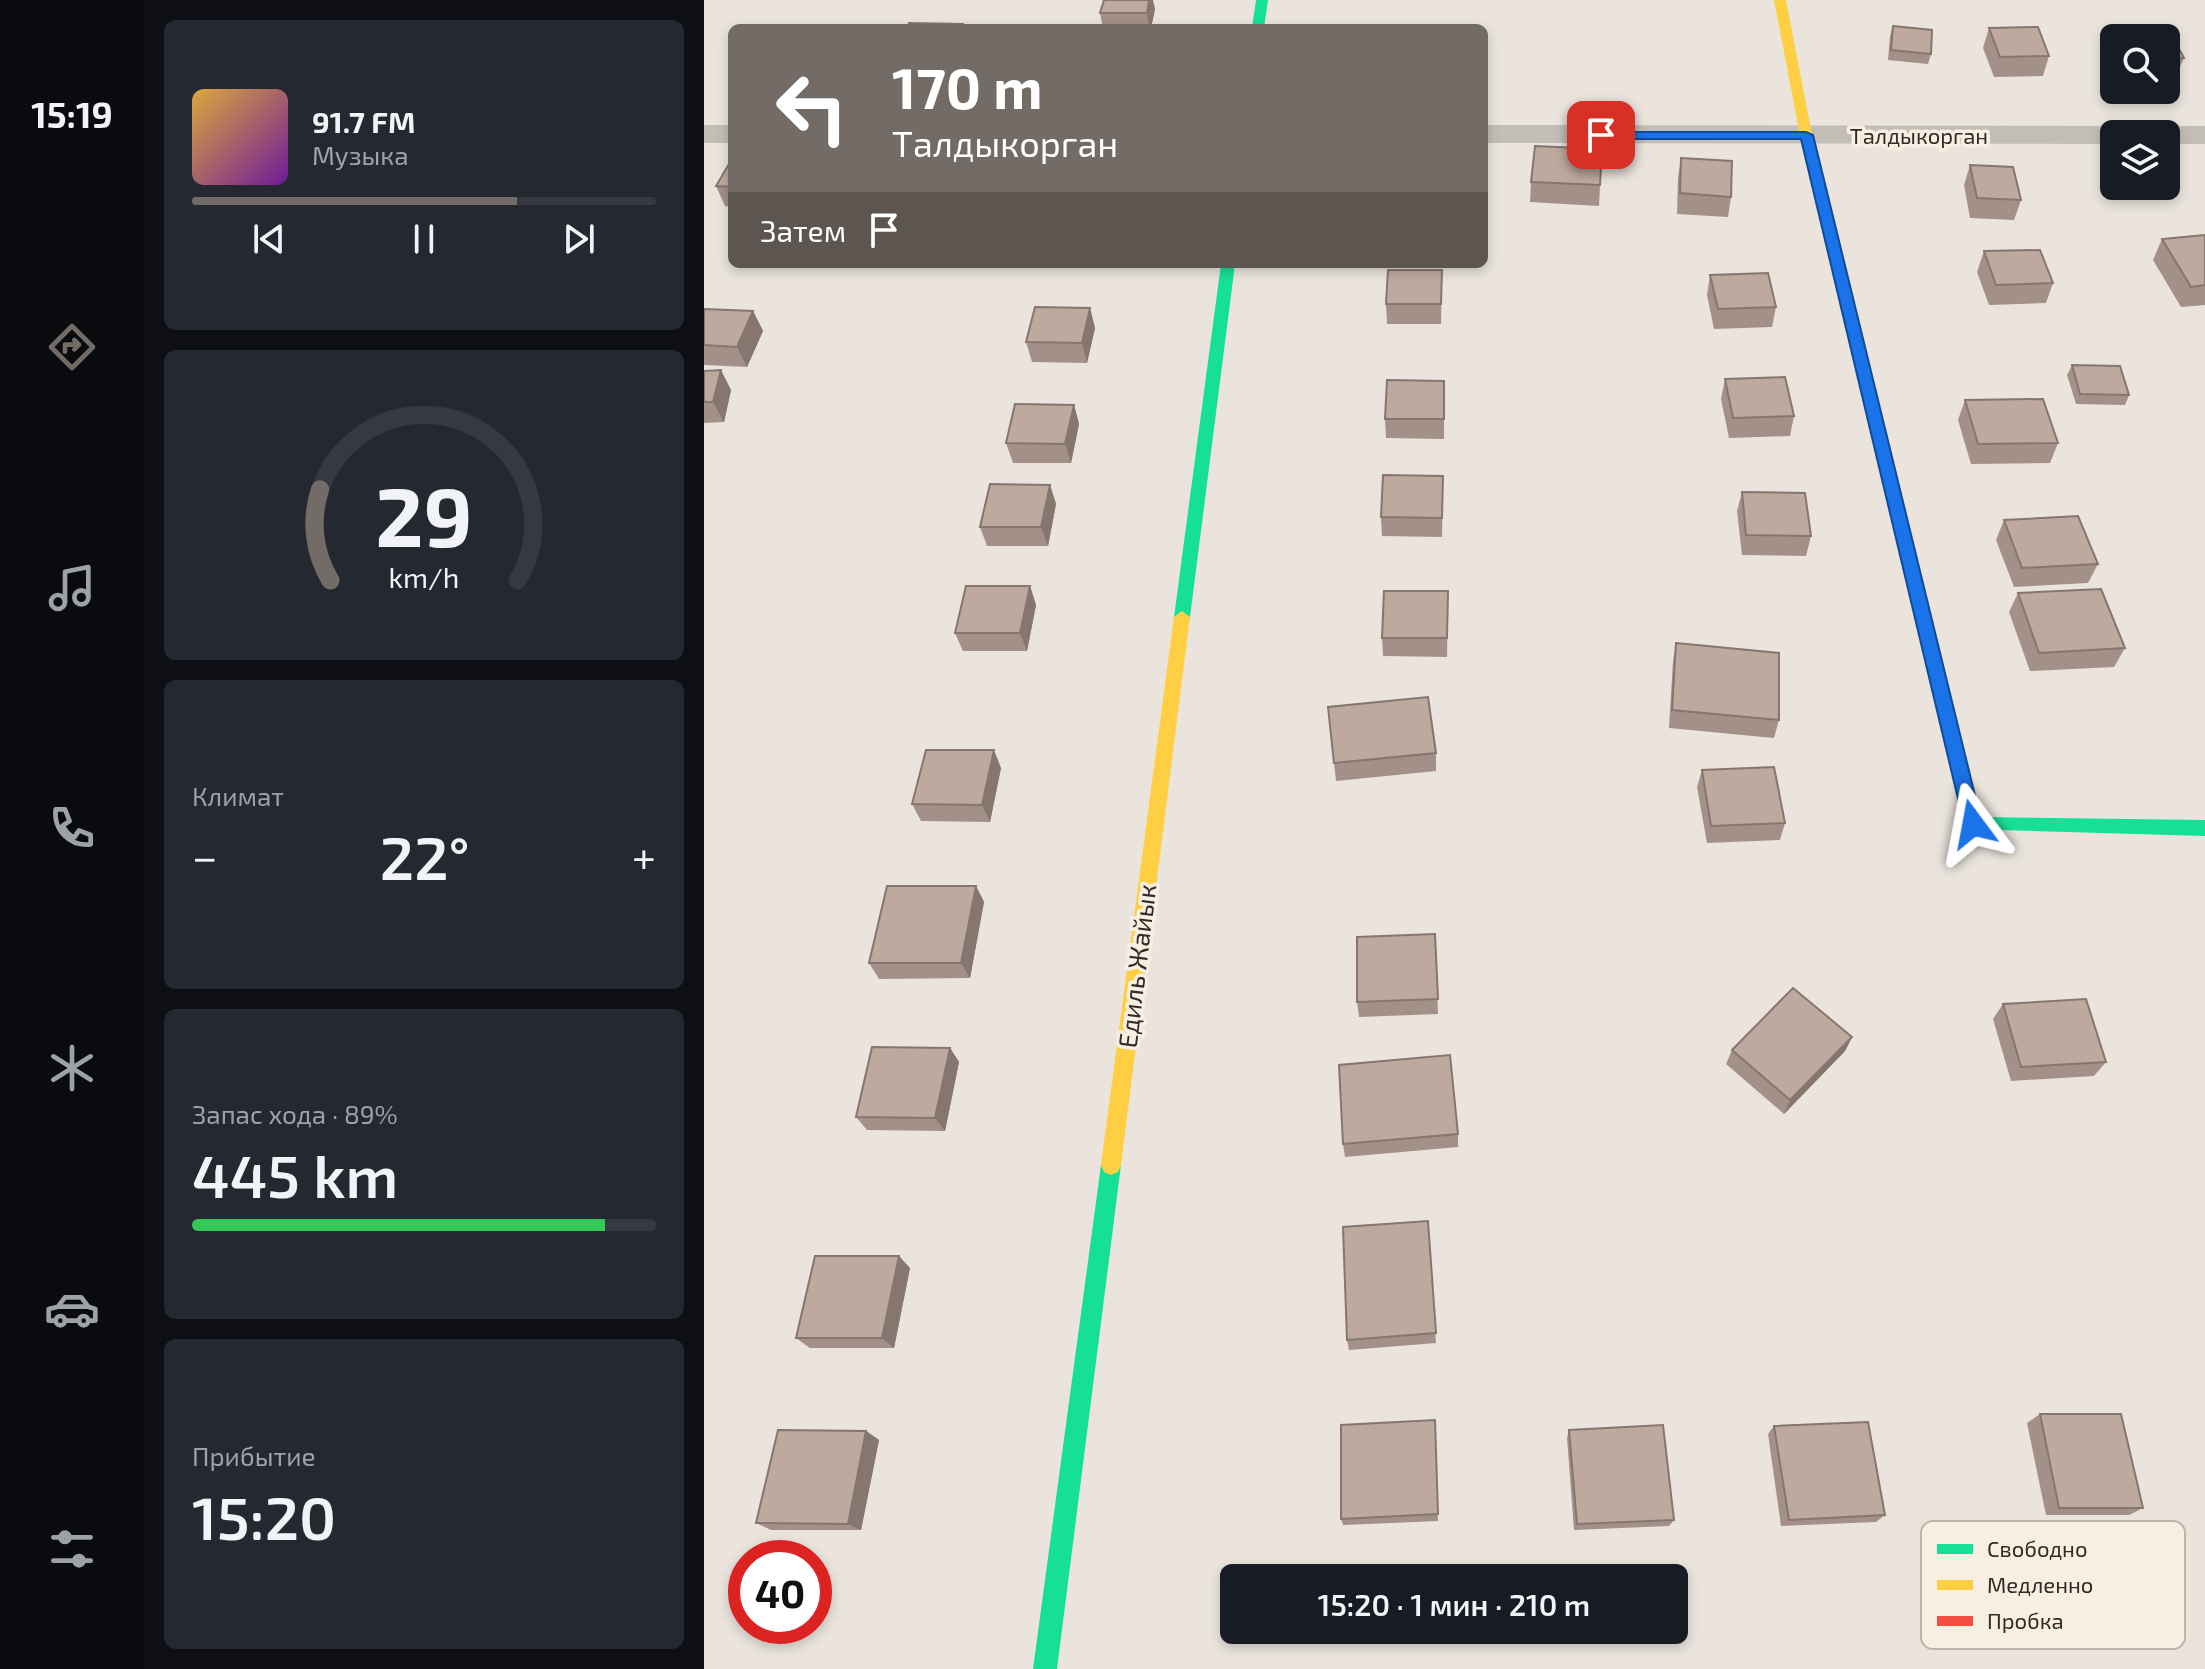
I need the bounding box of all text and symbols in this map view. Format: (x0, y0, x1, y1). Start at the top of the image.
map controls (2100, 24, 2180, 200)
button: search (2100, 24, 2180, 104)
text: 170 m (892, 53, 1043, 120)
icon: left (760, 56, 864, 160)
text: 15:19 (31, 92, 113, 135)
pin (1567, 101, 1635, 169)
text: 91.7 FM (312, 103, 416, 139)
icon: arrive (1579, 113, 1623, 157)
button: layers (2100, 120, 2180, 200)
text: Талдыкорган (892, 121, 1118, 164)
street label: Талдыкорган (1850, 122, 1988, 148)
text: Музыка (312, 139, 409, 170)
icon: arrive (862, 208, 906, 252)
text: Затем (760, 212, 846, 248)
icon: previous (247, 217, 291, 261)
icon: pause (402, 217, 446, 261)
icon: next (557, 217, 601, 261)
icon: directions (44, 319, 100, 375)
text: 29 (375, 463, 473, 563)
text: km/h (389, 559, 459, 594)
icon: music (44, 560, 100, 616)
text: Климат (192, 780, 284, 811)
position arrow (1931, 782, 2015, 866)
icon: phone (44, 800, 100, 856)
text: 22° (380, 820, 470, 892)
text: − (192, 829, 218, 882)
text: + (632, 829, 656, 882)
street label: Едиль Жайык (1111, 882, 1161, 1050)
icon: climate (44, 1040, 100, 1096)
text: Запас хода · 89% (192, 1098, 398, 1129)
text: 445 km (192, 1138, 398, 1210)
icon: car (44, 1281, 100, 1337)
text: Прибытие (192, 1440, 316, 1471)
text: 15:20 (192, 1480, 336, 1552)
icon: filters (44, 1521, 100, 1577)
legend (1921, 1521, 2185, 1649)
text: Свободно (1987, 1535, 2087, 1561)
speed limit sign: 40 (728, 1540, 832, 1644)
text: Медленно (1987, 1571, 2093, 1597)
text: 15:20 · 1 мин · 210 m (1318, 1586, 1590, 1622)
text: Пробка (1987, 1607, 2064, 1633)

